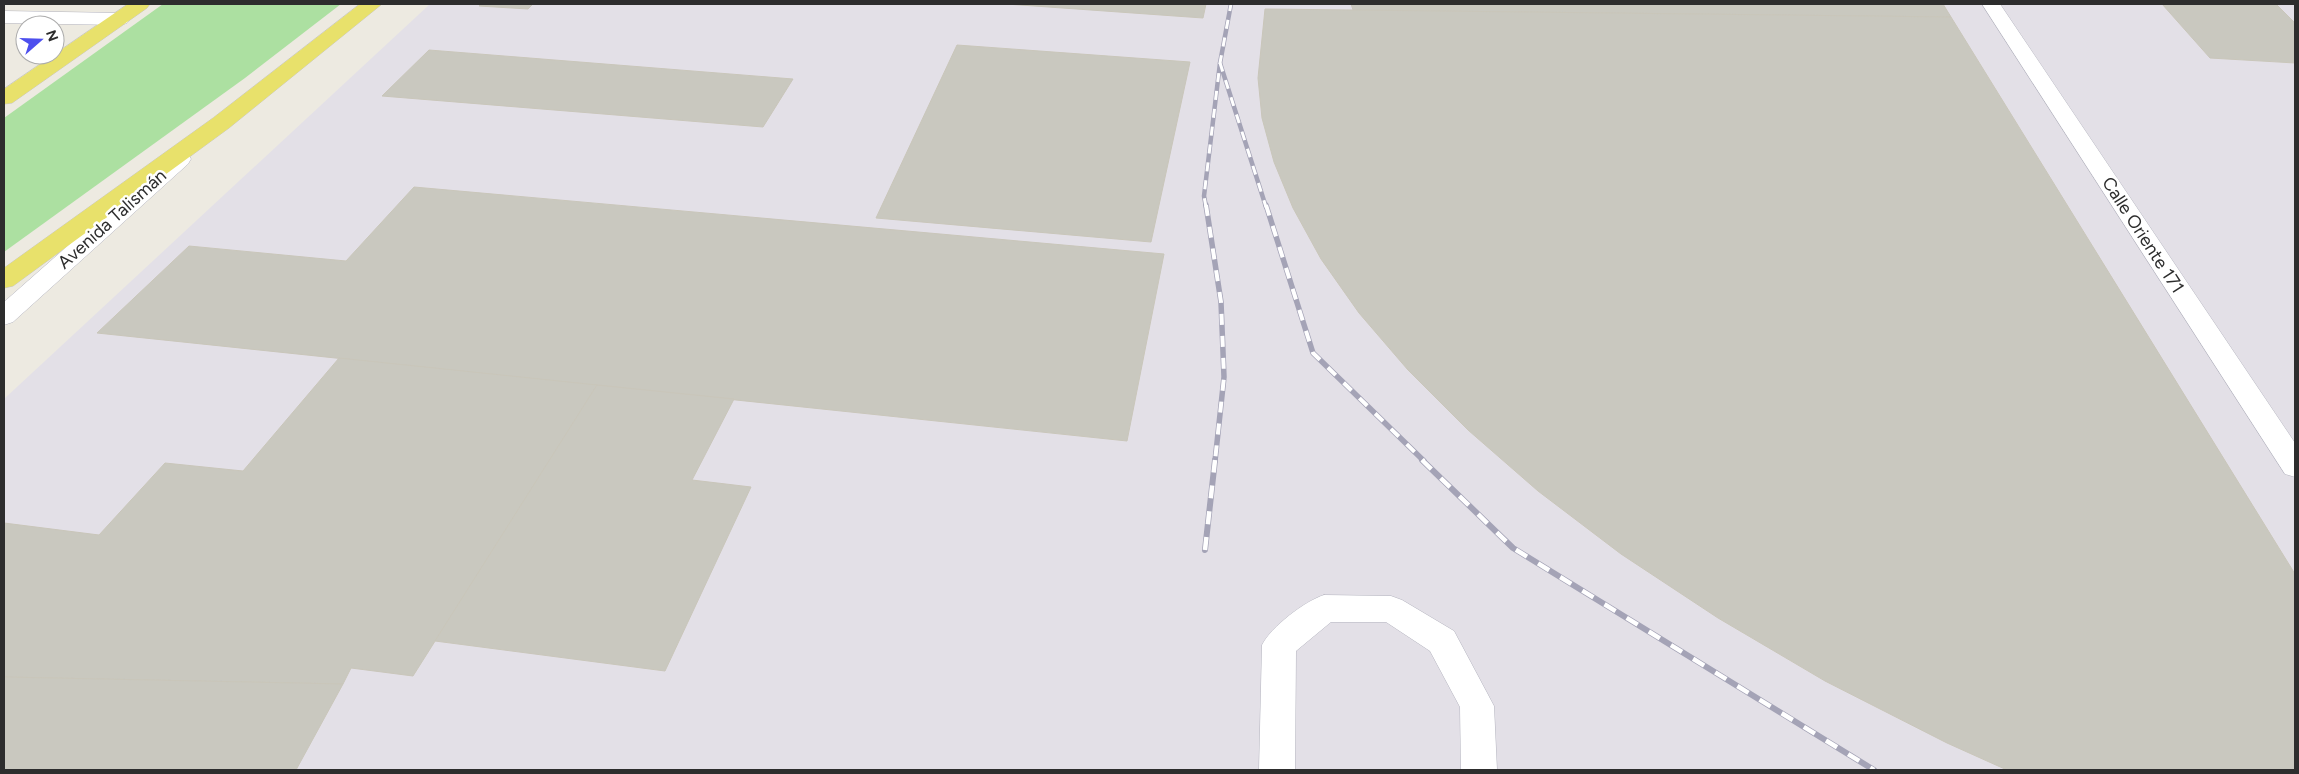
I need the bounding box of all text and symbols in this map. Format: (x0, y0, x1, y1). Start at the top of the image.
north arrow (15, 15, 65, 65)
text: N (42, 28, 62, 44)
street label: Avenida Talismán (53, 165, 171, 273)
street label: Calle Oriente 171 (2097, 173, 2189, 297)

